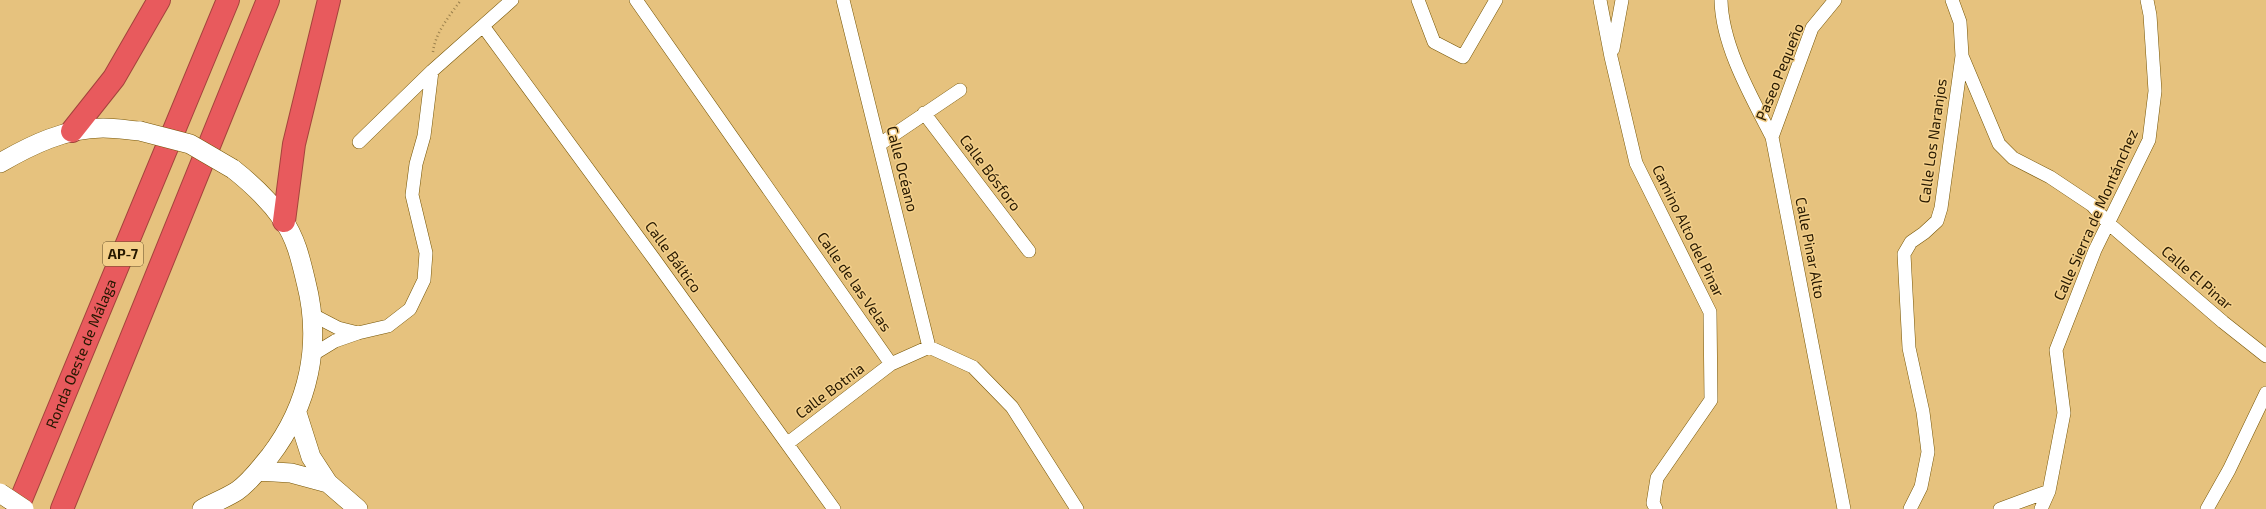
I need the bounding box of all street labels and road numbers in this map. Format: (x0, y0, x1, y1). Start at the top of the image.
street label: Paseo Pequeño (1751, 20, 1807, 123)
street label: Calle Los Naranjos (1914, 77, 1951, 205)
street label: Calle Océano (884, 124, 922, 214)
street label: Calle Sierra de Montánchez (2049, 126, 2141, 303)
street label: Calle Bósforo (956, 131, 1025, 214)
street label: Camino Alto del Pinar (1649, 162, 1729, 300)
street label: Calle Pinar Alto (1792, 195, 1830, 300)
street label: Calle Báltico (642, 217, 706, 296)
street label: Calle de las Velas (814, 228, 896, 335)
street label: Calle El Pinar (2158, 241, 2237, 313)
road number: AP-7 (103, 242, 143, 266)
street label: Ronda Oeste de Málaga (41, 276, 119, 431)
street label: Calle Botnia (792, 359, 867, 422)

